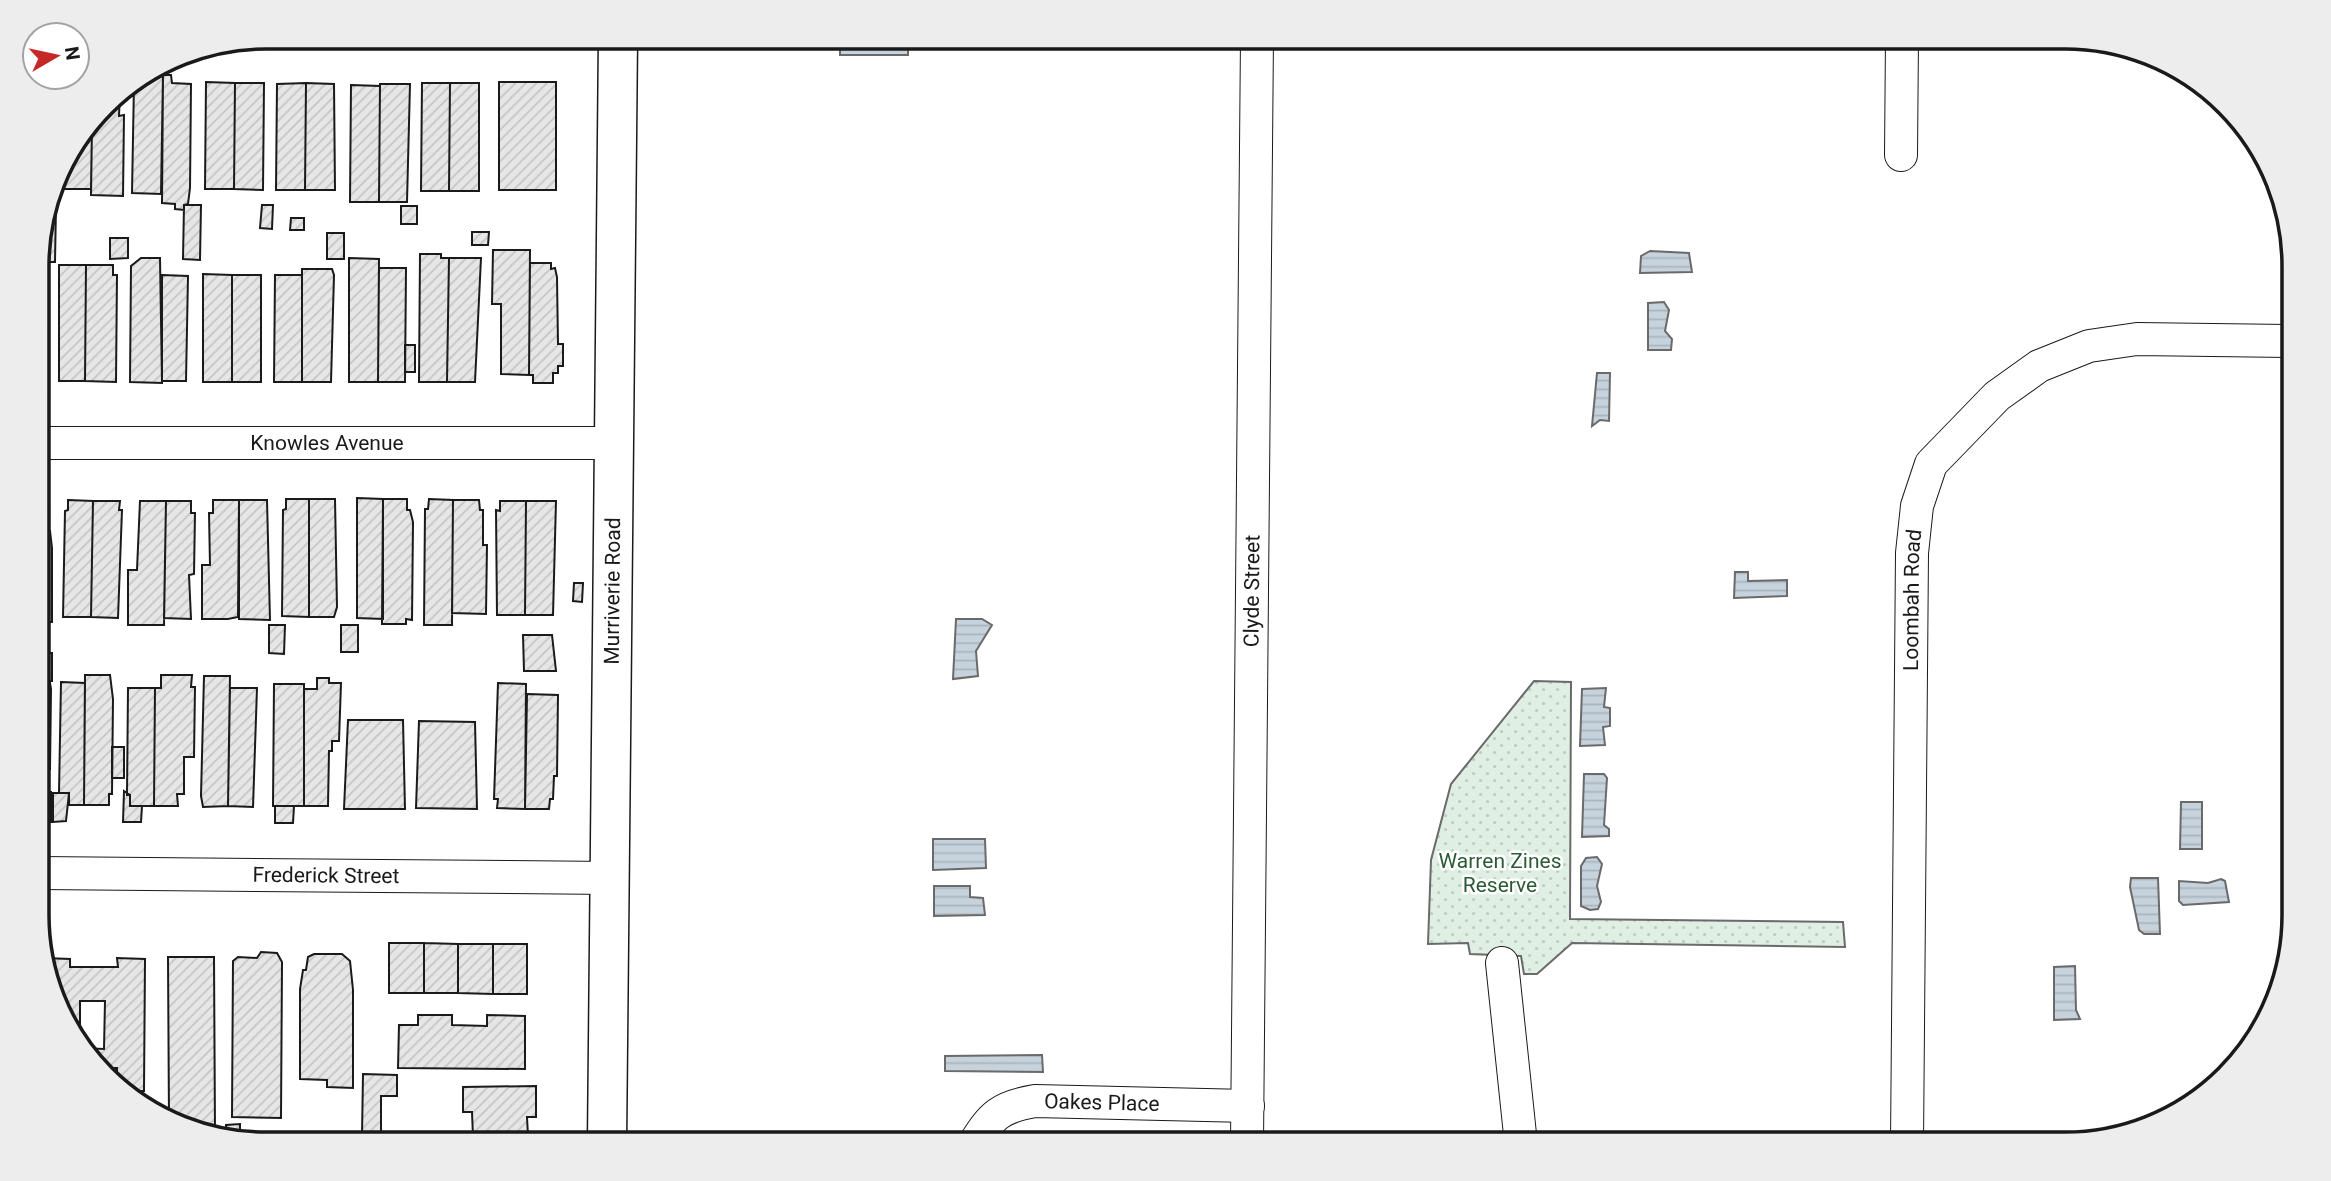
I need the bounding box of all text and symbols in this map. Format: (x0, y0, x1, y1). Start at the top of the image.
north arrow (21, 21, 91, 91)
text: N (60, 45, 85, 62)
street label: Knowles Avenue (250, 431, 404, 455)
street label: Murriverie Road (600, 517, 625, 665)
street label: Loombah Road (1899, 528, 1926, 671)
street label: Clyde Street (1239, 535, 1265, 647)
park label: Warren Zines Reserve (1439, 849, 1561, 897)
street label: Frederick Street (252, 863, 400, 888)
street label: Oakes Place (1044, 1089, 1160, 1116)

